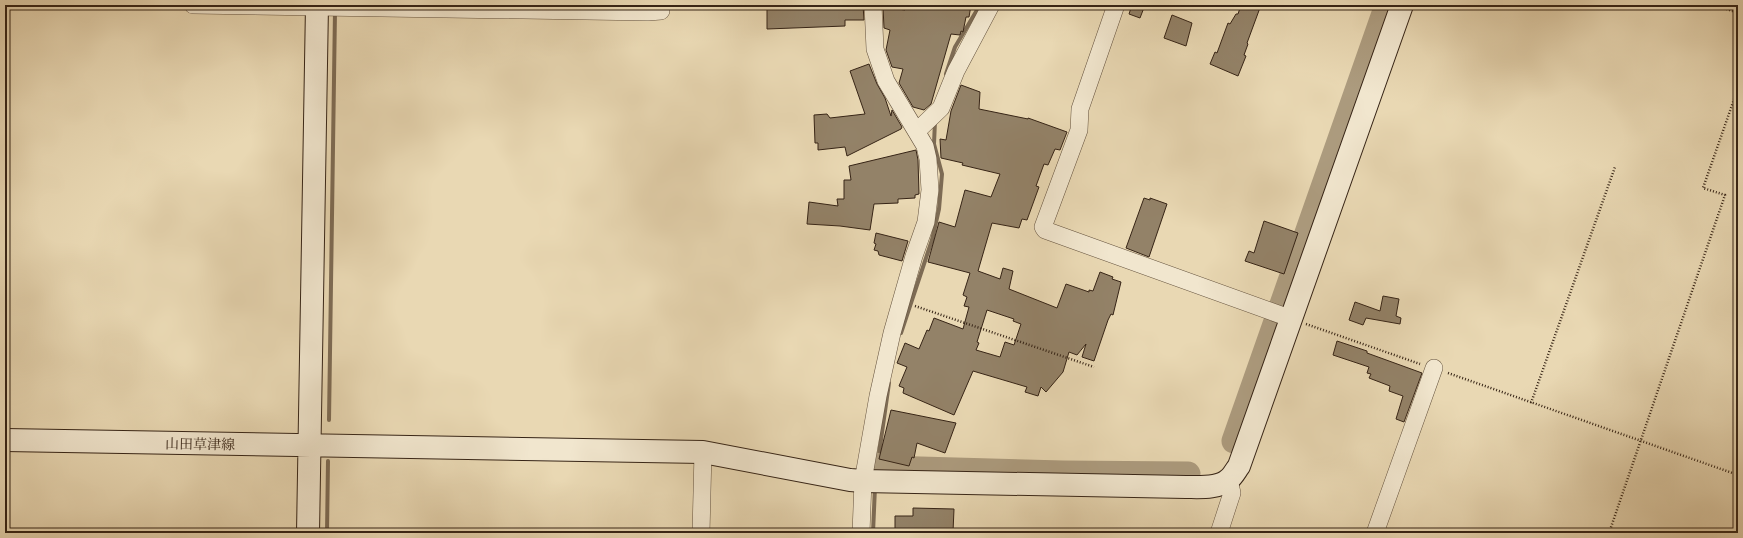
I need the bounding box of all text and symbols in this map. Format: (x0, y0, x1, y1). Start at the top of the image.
street label: 山田草津線 (165, 434, 235, 454)

